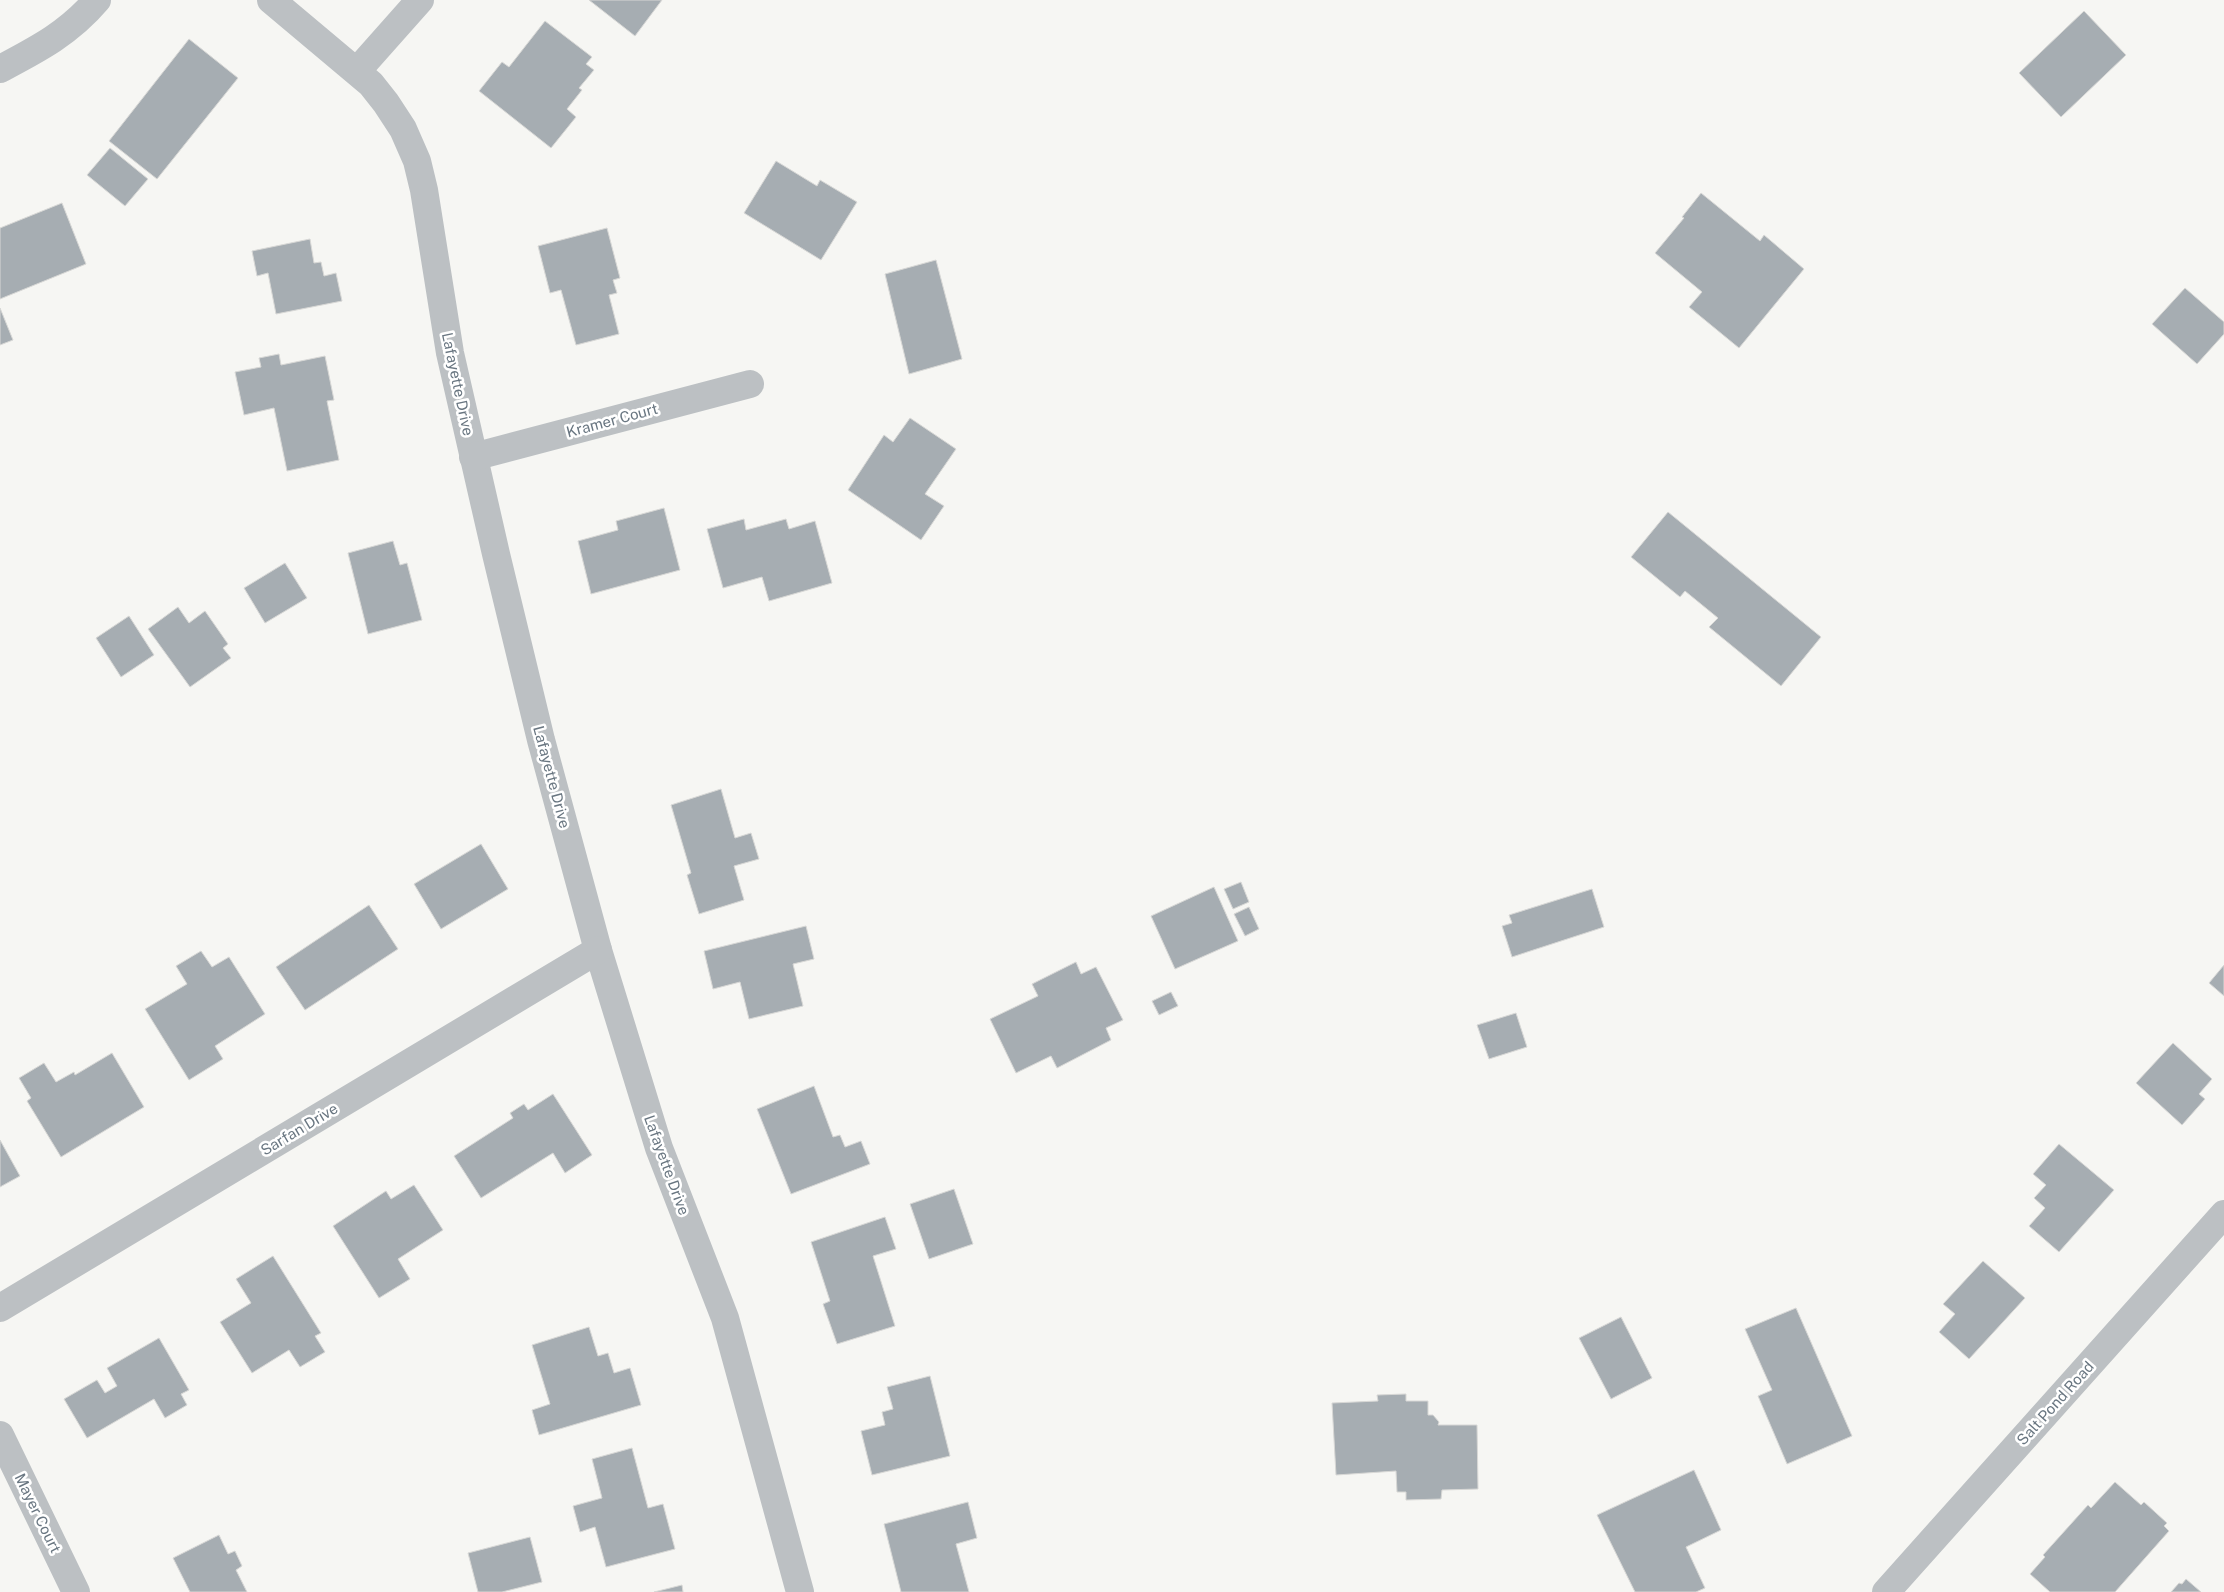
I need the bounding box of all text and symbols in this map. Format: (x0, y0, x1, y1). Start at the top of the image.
street label: Lafayette Drive (439, 331, 477, 437)
street label: Kramer Court (564, 400, 660, 440)
street label: Lafayette Drive (530, 724, 574, 830)
street label: Sarfan Drive (257, 1099, 341, 1159)
street label: Lafayette Drive (641, 1113, 693, 1217)
street label: Salt Pond Road (2013, 1358, 2097, 1448)
street label: Mayer Court (11, 1471, 65, 1556)

